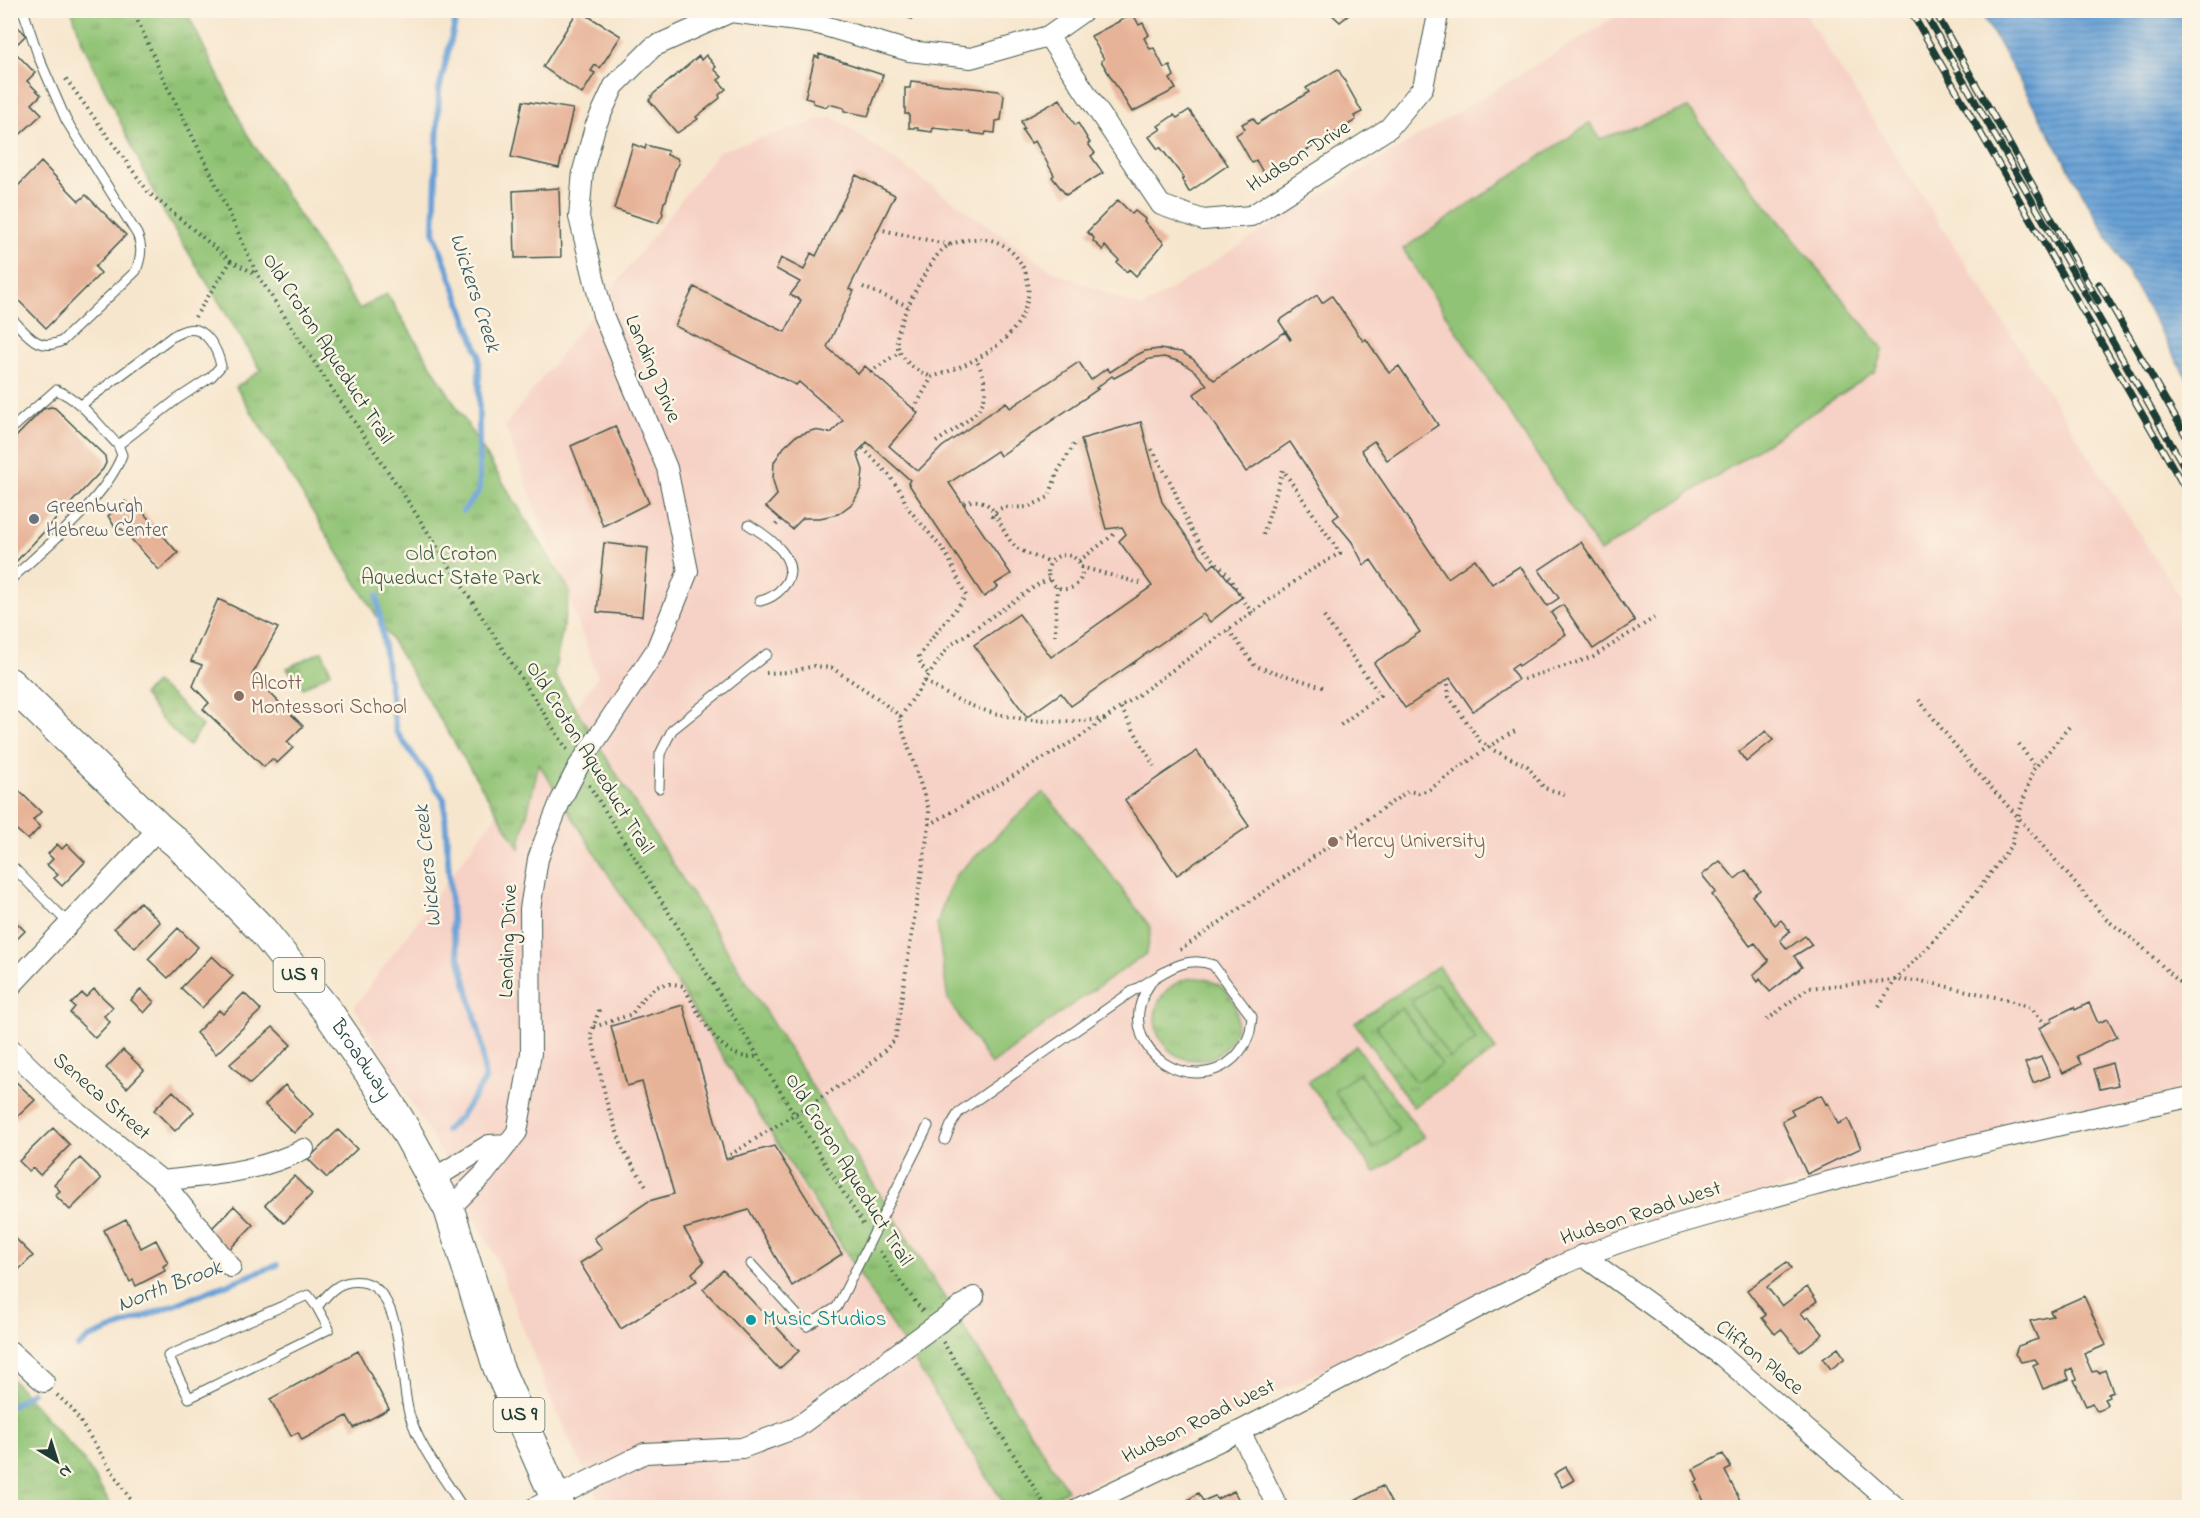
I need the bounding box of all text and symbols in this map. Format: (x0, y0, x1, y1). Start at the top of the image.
street label: Hudson Drive (1241, 113, 1357, 201)
water label: Wickers Creek (440, 229, 509, 358)
street label: Old Croton Aqueduct Trail (254, 248, 400, 450)
street label: Landing Drive (614, 311, 688, 429)
place label: Greenburgh Hebrew Center (46, 492, 168, 546)
marker: Greenburgh Hebrew Center (27, 512, 41, 526)
park label: Old Croton Aqueduct State Park (361, 540, 542, 594)
street label: Old Croton Aqueduct Trail (517, 656, 661, 860)
place label: Alcott Montessori School (251, 669, 407, 723)
marker: Alcott Montessori School (232, 689, 246, 703)
water label: Wickers Creek (407, 802, 451, 929)
place label: Mercy University (1345, 827, 1485, 859)
marker: Mercy University (1326, 835, 1340, 849)
street label: Landing Drive (492, 883, 528, 999)
road number: US 9 (274, 958, 324, 992)
street label: Broadway (322, 1013, 399, 1107)
street label: Seneca Street (45, 1046, 157, 1148)
street label: Old Croton Aqueduct Trail (776, 1068, 920, 1272)
street label: Hudson Road West (1557, 1174, 1725, 1254)
water label: North Brook (113, 1252, 228, 1322)
place label: Music Studios (763, 1305, 886, 1335)
marker: Music Studios (744, 1313, 758, 1327)
street label: Clifton Place (1708, 1313, 1810, 1403)
street label: Hudson Road West (1117, 1372, 1281, 1472)
road number: US 9 (494, 1398, 544, 1432)
north arrow (27, 1431, 87, 1491)
text: N (53, 1458, 77, 1484)

